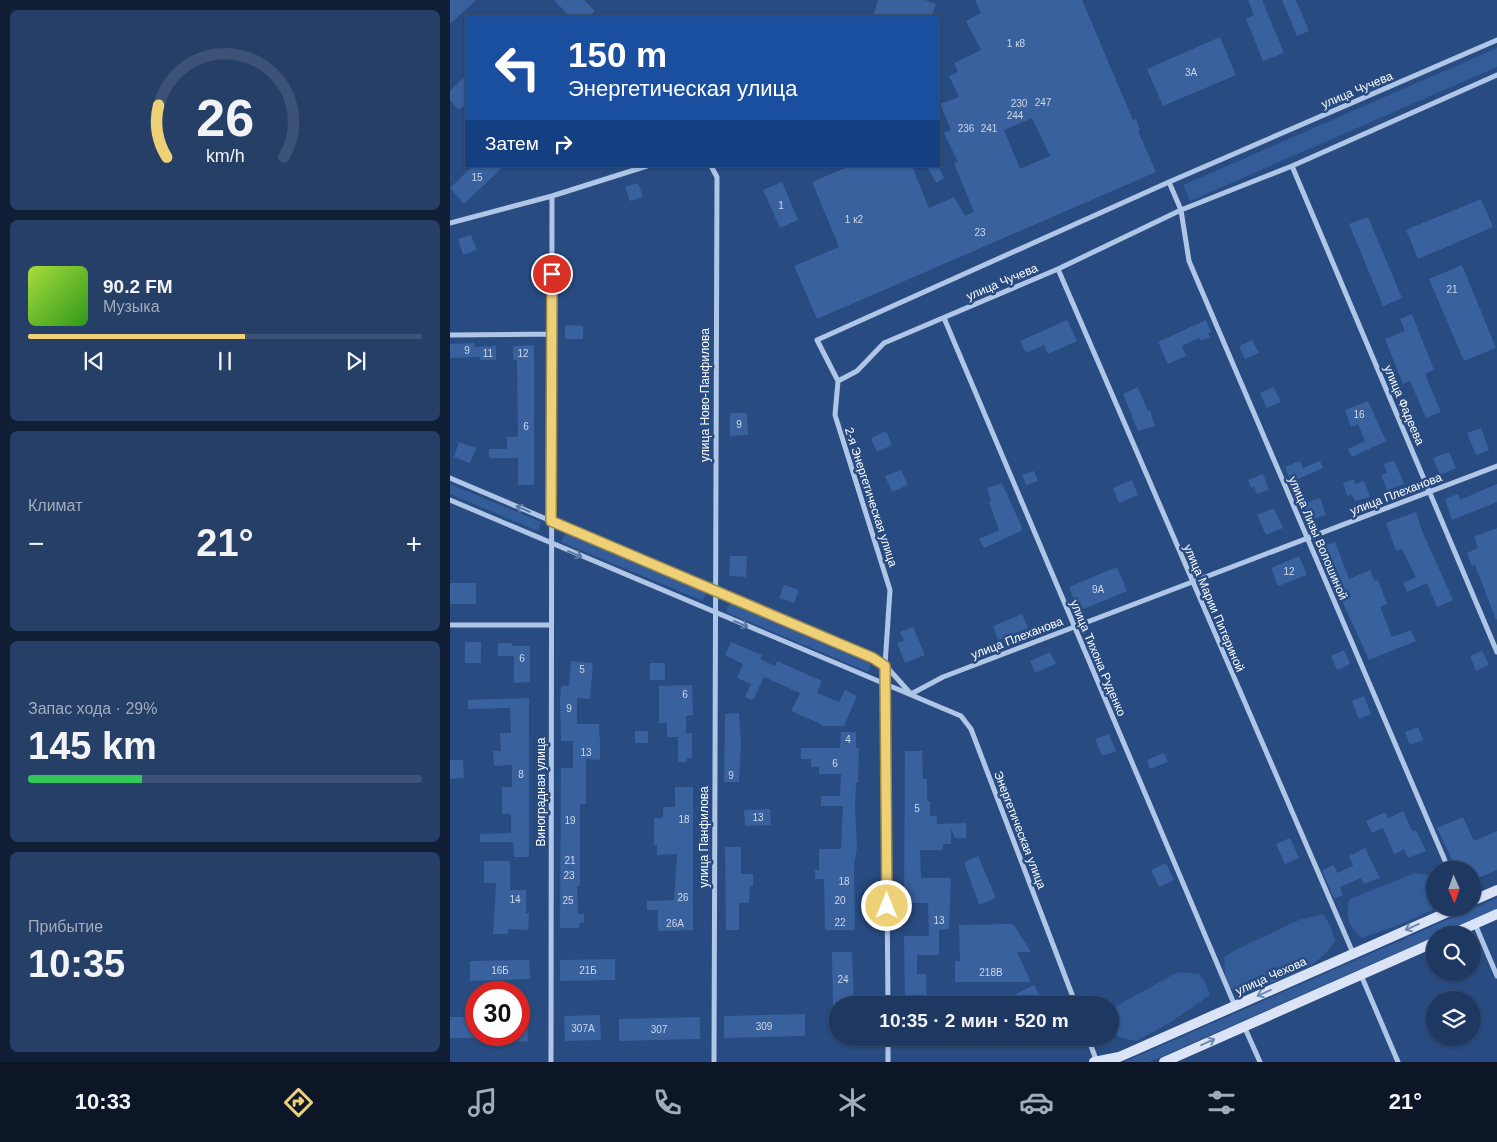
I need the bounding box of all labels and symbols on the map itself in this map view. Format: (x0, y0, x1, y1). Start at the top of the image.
house number: 1 к8 (1007, 38, 1026, 49)
house number: 3А (1185, 67, 1197, 78)
street label: улица Чучева (1319, 69, 1395, 111)
house number: 247 (1035, 97, 1052, 108)
house number: 230 (1011, 98, 1028, 109)
house number: 244 (1007, 110, 1024, 121)
house number: 236 (958, 123, 975, 134)
house number: 241 (981, 123, 998, 134)
house number: 15 (471, 172, 483, 183)
house number: 1 (778, 200, 784, 211)
house number: 1 к2 (845, 214, 864, 225)
house number: 23 (974, 227, 986, 238)
pin (531, 253, 573, 295)
street label: улица Чучева (964, 261, 1040, 303)
house number: 21 (1446, 284, 1458, 295)
street label: улица Ново-Панфилова (698, 328, 712, 462)
house number: 9 (464, 345, 470, 356)
house number: 11 (483, 348, 494, 359)
house number: 12 (517, 348, 529, 359)
street label: улица Фадеева (1381, 363, 1427, 447)
house number: 16 (1353, 409, 1365, 420)
house number: 9 (736, 419, 742, 430)
house number: 6 (523, 421, 529, 432)
street label: 2-я Энергетическая улица (842, 426, 900, 569)
street label: улица Плеханова (1348, 470, 1444, 518)
street label: улица Лизы Волошиной (1286, 474, 1350, 602)
one-way arrow (516, 504, 531, 514)
street label: улица Марии Питериной (1181, 542, 1247, 674)
one-way arrow (567, 549, 582, 559)
house number: 12 (1283, 566, 1295, 577)
house number: 9А (1092, 584, 1104, 595)
street label: улица Тихона Руденко (1067, 598, 1129, 719)
street label: улица Плеханова (969, 614, 1065, 662)
one-way arrow (733, 620, 748, 629)
house number: 6 (519, 653, 525, 664)
house number: 5 (579, 664, 585, 675)
house number: 6 (682, 689, 688, 700)
house number: 9 (566, 703, 572, 714)
house number: 4 (845, 734, 851, 745)
street label: Виноградная улица (534, 737, 548, 846)
house number: 13 (580, 747, 592, 758)
house number: 6 (832, 758, 838, 769)
house number: 8 (518, 769, 524, 780)
street label: Энергетическая улица (991, 769, 1049, 891)
house number: 9 (728, 770, 734, 781)
street label: улица Панфилова (697, 786, 711, 888)
house number: 5 (914, 803, 920, 814)
house number: 13 (752, 812, 764, 823)
house number: 18 (678, 814, 690, 825)
house number: 19 (564, 815, 576, 826)
house number: 21 (564, 855, 576, 866)
north arrow (1426, 861, 1481, 916)
house number: 23 (563, 870, 575, 881)
house number: 18 (838, 876, 850, 887)
position arrow (860, 879, 912, 931)
house number: 26 (677, 892, 689, 903)
house number: 14 (509, 894, 521, 905)
house number: 25 (562, 895, 574, 906)
house number: 20 (834, 895, 846, 906)
house number: 13 (933, 915, 945, 926)
house number: 22 (834, 917, 846, 928)
house number: 26А (666, 918, 684, 929)
one-way arrow (1405, 923, 1420, 933)
street label: улица Чехова (1233, 954, 1309, 998)
house number: 16Б (491, 965, 509, 976)
house number: 21Б (579, 965, 597, 976)
house number: 218В (979, 967, 1003, 978)
house number: 24 (837, 974, 849, 985)
speed limit sign: 30 (465, 981, 530, 1046)
one-way arrow (1257, 988, 1272, 998)
house number: 309 (756, 1021, 773, 1032)
house number: 307А (571, 1023, 595, 1034)
house number: 307 (651, 1024, 668, 1035)
one-way arrow (1200, 1037, 1215, 1047)

